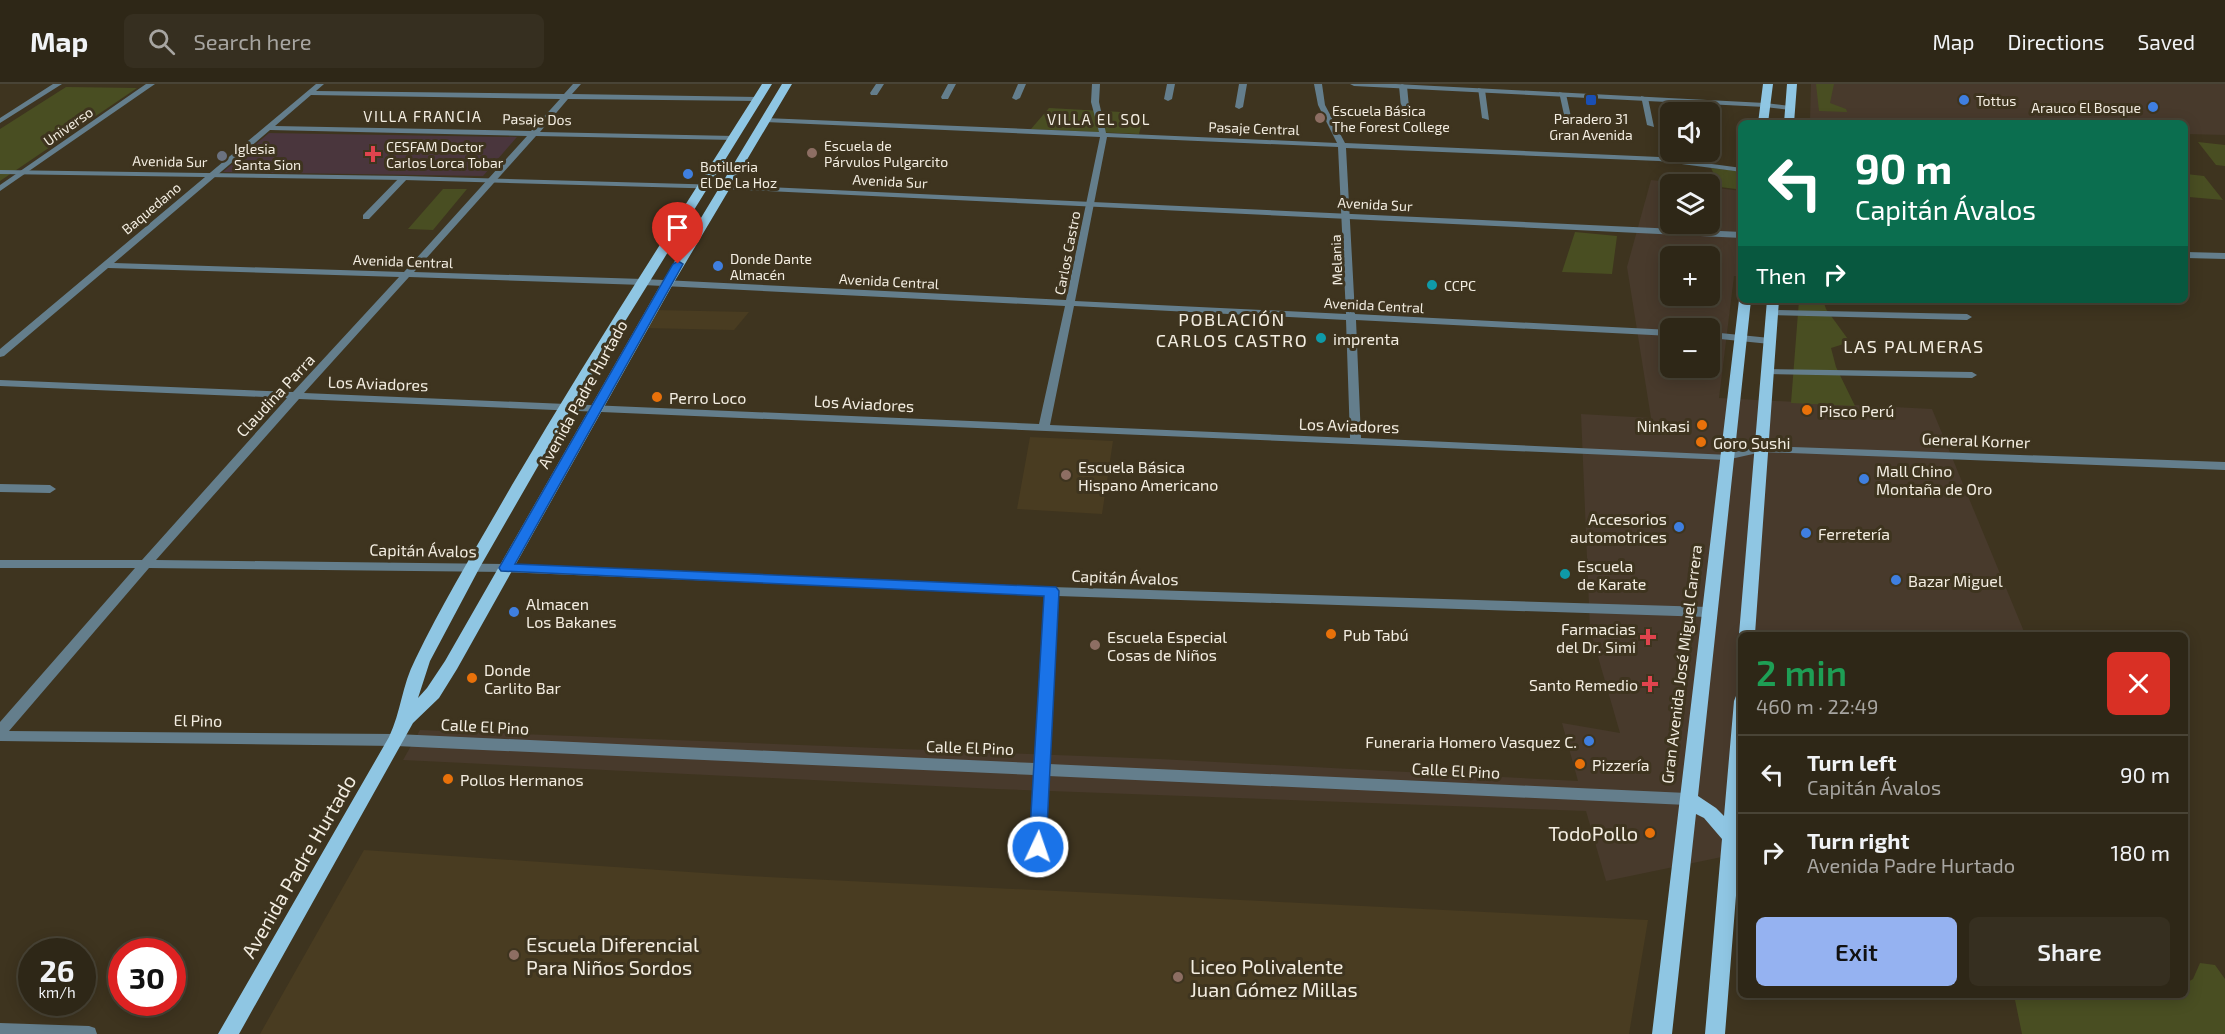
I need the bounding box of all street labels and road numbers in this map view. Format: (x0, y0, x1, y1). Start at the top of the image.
street label: Universo (40, 103, 96, 149)
street label: Pasaje Dos (502, 110, 572, 128)
street label: Pasaje Central (1208, 118, 1301, 138)
street label: Avenida Sur (132, 152, 208, 170)
street label: Avenida Sur (852, 171, 928, 191)
street label: Baquedano (118, 178, 184, 238)
street label: Avenida Sur (1337, 194, 1413, 214)
street label: Carlos Castro (1051, 210, 1083, 296)
street label: Melania (1327, 234, 1345, 286)
street label: Avenida Central (353, 251, 454, 271)
street label: Avenida Central (839, 270, 940, 292)
street label: Avenida Central (1324, 294, 1425, 316)
street label: Avenida Padre Hurtado (533, 317, 631, 471)
street label: Claudina Parra (232, 350, 318, 440)
street label: Los Aviadores (327, 372, 429, 394)
street label: Los Aviadores (813, 391, 915, 415)
street label: Los Aviadores (1298, 414, 1400, 436)
street label: General Korner (1921, 429, 2031, 451)
street label: Capitán Ávalos (369, 540, 477, 560)
street label: Gran Avenida José Miguel Carrera (1657, 543, 1705, 785)
street label: Capitán Ávalos (1071, 566, 1179, 588)
street label: El Pino (173, 710, 223, 730)
street label: Calle El Pino (440, 714, 530, 738)
street label: Calle El Pino (926, 736, 1014, 758)
street label: Calle El Pino (1411, 758, 1501, 782)
street label: Avenida Padre Hurtado (236, 770, 360, 962)

